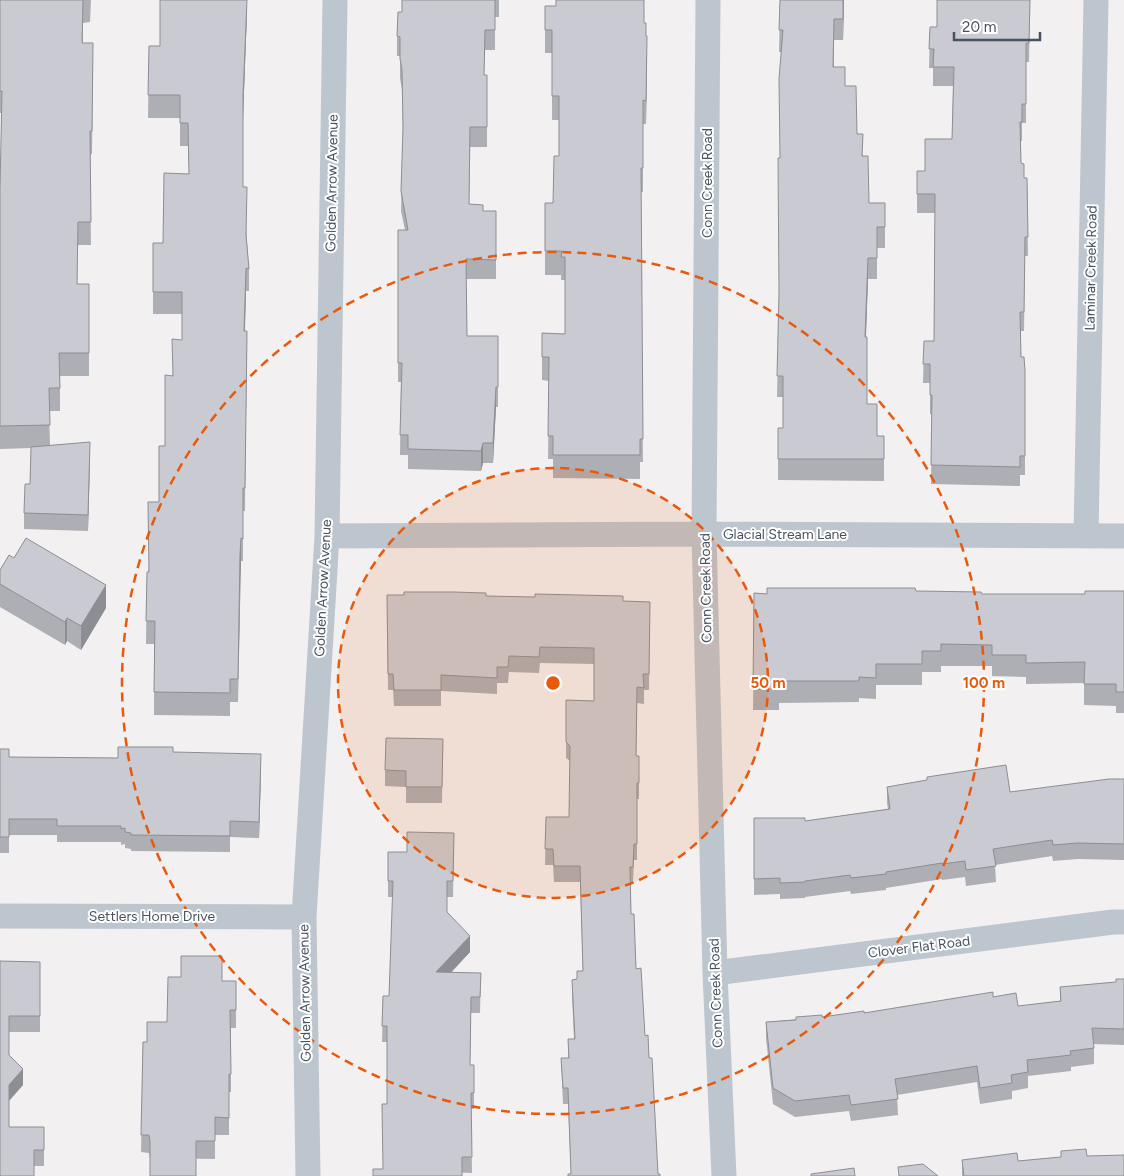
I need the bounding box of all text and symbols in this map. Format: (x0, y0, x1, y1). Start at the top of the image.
scale bar (954, 10, 1040, 42)
text: 20 m (962, 18, 996, 36)
street label: Golden Arrow Avenue (322, 114, 342, 252)
street label: Conn Creek Road (699, 128, 716, 238)
street label: Laminar Creek Road (1081, 205, 1101, 331)
street label: Golden Arrow Avenue (311, 518, 335, 657)
street label: Glacial Stream Lane (723, 526, 847, 543)
street label: Conn Creek Road (697, 533, 715, 643)
centre of rings (544, 674, 562, 692)
text: 50 m (750, 674, 786, 692)
text: 100 m (963, 674, 1005, 692)
street label: Settlers Home Drive (89, 908, 215, 925)
street label: Golden Arrow Avenue (295, 924, 315, 1062)
street label: Clover Flat Road (867, 932, 971, 962)
street label: Conn Creek Road (706, 938, 726, 1048)

